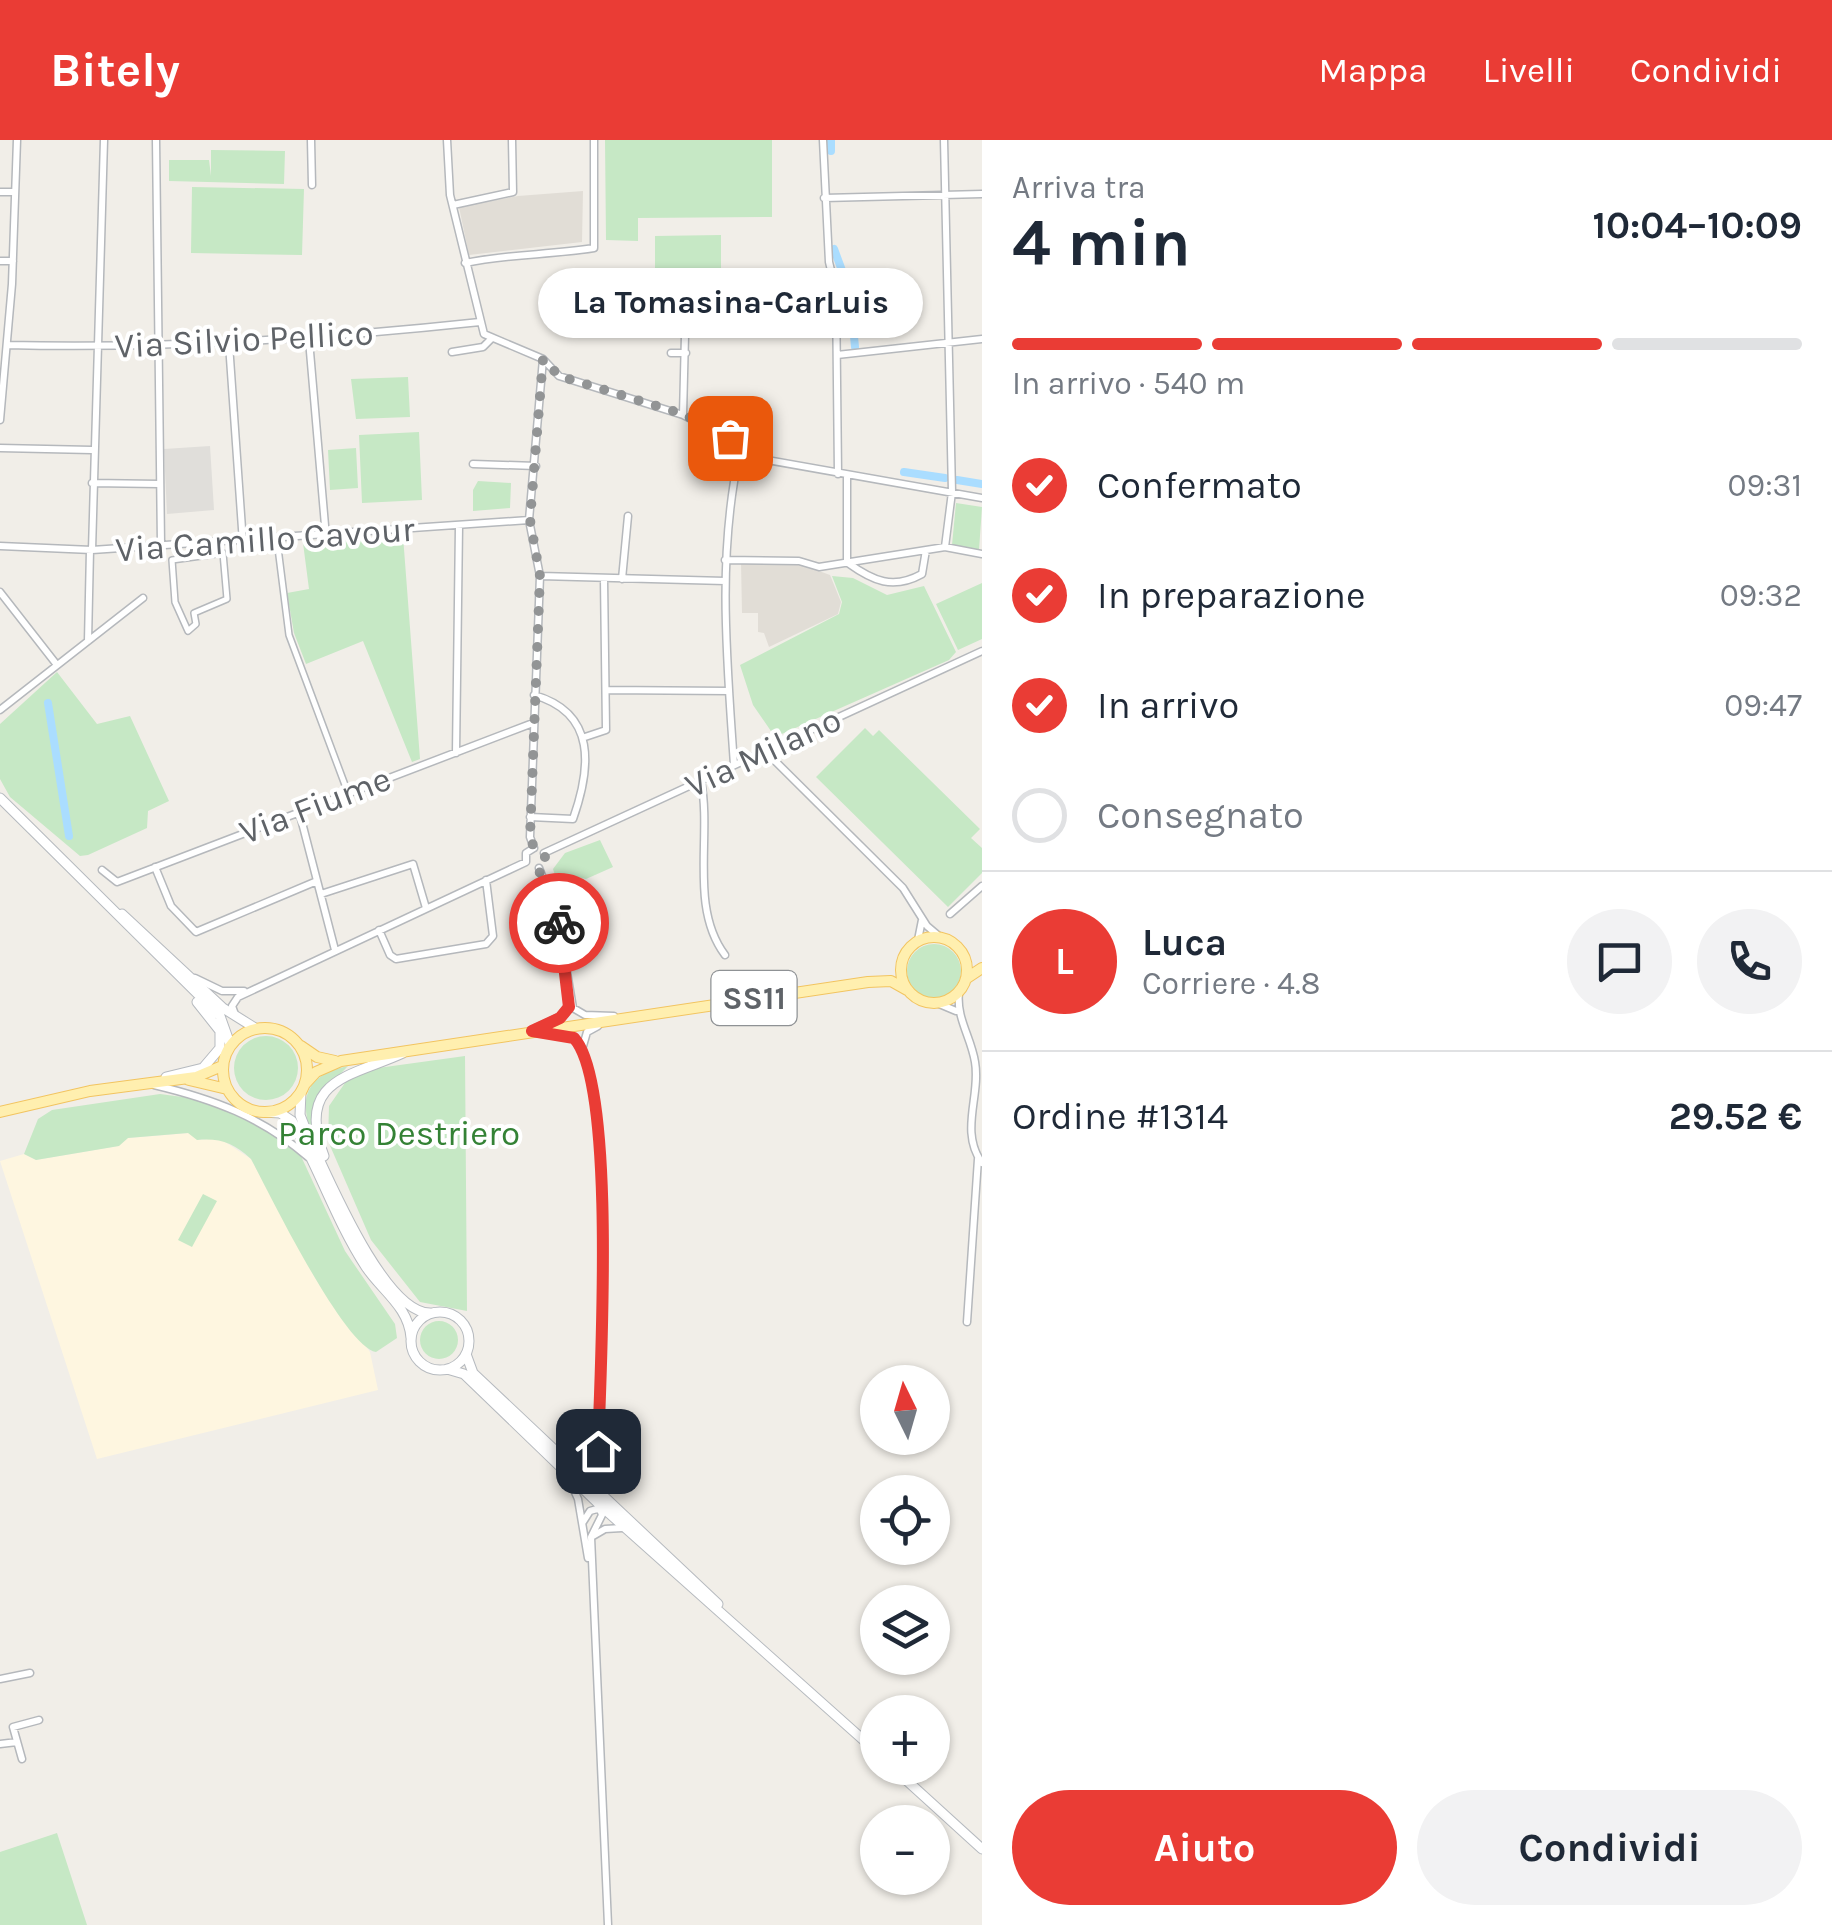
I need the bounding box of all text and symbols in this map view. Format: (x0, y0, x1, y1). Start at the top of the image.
text: Bitely (50, 42, 180, 98)
text: Mappa (1318, 50, 1428, 91)
text: Livelli (1483, 50, 1575, 91)
text: Condividi (1630, 50, 1782, 91)
text: Arriva tra (1012, 169, 1146, 206)
text: 10:04–10:09 (1593, 203, 1802, 248)
text: 4 min (1012, 205, 1191, 281)
callout: La Tomasina-CarLuis (538, 268, 922, 338)
text: La Tomasina-CarLuis (572, 284, 889, 321)
street label: Via Silvio Pellico (114, 312, 374, 367)
text: In arrivo · 540 m (1012, 365, 1245, 402)
pin (688, 396, 773, 481)
icon: bag (703, 411, 758, 466)
icon: check (1012, 458, 1067, 513)
text: Confermato (1097, 463, 1302, 508)
text: 09:31 (1728, 467, 1802, 504)
street label: Via Camillo Cavour (114, 509, 416, 570)
icon: check (1012, 568, 1067, 623)
text: In preparazione (1097, 573, 1365, 618)
text: 09:32 (1720, 577, 1802, 614)
icon: check (1012, 678, 1067, 733)
text: In arrivo (1097, 683, 1239, 728)
text: 09:47 (1724, 687, 1802, 724)
street label: Via Milano (679, 699, 848, 806)
street label: Via Fiume (234, 758, 396, 853)
text: Consegnato (1097, 793, 1304, 838)
courier (509, 873, 609, 973)
icon: bike (532, 896, 587, 951)
button: chat (1567, 909, 1672, 1014)
button: phone (1697, 909, 1802, 1014)
text: Luca (1142, 920, 1227, 965)
text: L (1055, 939, 1074, 984)
text: Corriere · 4.8 (1142, 965, 1320, 1002)
road number: SS11 (712, 971, 796, 1025)
text: Ordine #1314 (1012, 1094, 1228, 1139)
text: 29.52 € (1669, 1094, 1802, 1139)
park label: Parco Destriero (278, 1113, 520, 1154)
north arrow (860, 1365, 950, 1455)
map controls (860, 1365, 950, 1895)
pin (556, 1409, 641, 1494)
icon: home (571, 1424, 626, 1479)
button: locate (860, 1475, 950, 1565)
button: layers (860, 1585, 950, 1675)
button: + (860, 1695, 950, 1785)
button: Aiuto (1012, 1790, 1397, 1905)
button: Condividi (1417, 1790, 1802, 1905)
button: − (860, 1805, 950, 1895)

